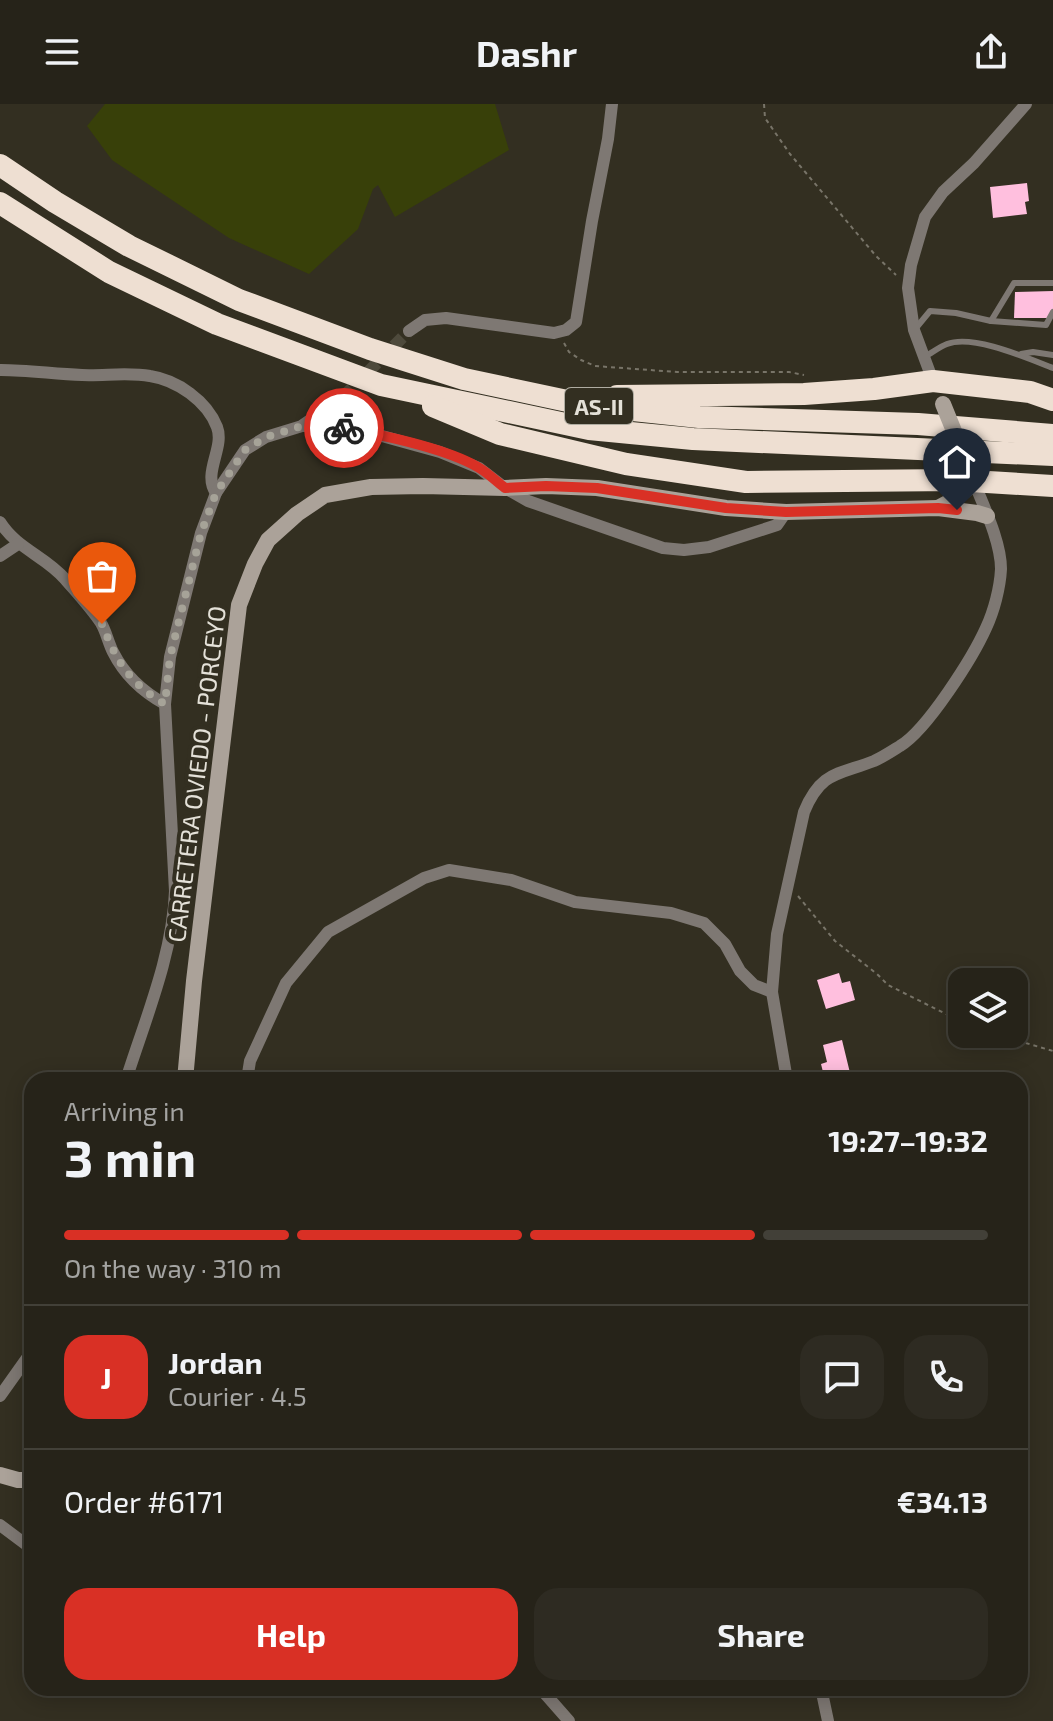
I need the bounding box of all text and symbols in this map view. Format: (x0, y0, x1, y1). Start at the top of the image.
icon: menu (40, 30, 84, 74)
icon: share (969, 30, 1013, 74)
text: Dashr (476, 31, 577, 74)
courier (304, 388, 384, 468)
road number: AS-II (565, 388, 633, 424)
icon: bike (322, 406, 366, 450)
pin (923, 428, 991, 510)
icon: home (935, 440, 979, 484)
pin (68, 542, 136, 624)
icon: bag (80, 554, 124, 598)
street label: CARRETERA OVIEDO - PORCEYO (161, 604, 231, 944)
map controls (948, 968, 1028, 1048)
button: layers (948, 968, 1028, 1048)
text: Arriving in (64, 1095, 185, 1126)
text: 19:27–19:32 (828, 1122, 988, 1158)
text: 3 min (64, 1125, 196, 1187)
text: On the way · 310 m (64, 1252, 282, 1283)
button: chat (800, 1335, 884, 1419)
button: phone (904, 1335, 988, 1419)
text: Jordan (168, 1344, 263, 1380)
text: J (100, 1359, 112, 1395)
text: Courier · 4.5 (168, 1380, 307, 1411)
text: Order #6171 (64, 1483, 224, 1519)
text: €34.13 (897, 1483, 988, 1519)
button: Help (64, 1588, 518, 1680)
button: Share (534, 1588, 988, 1680)

